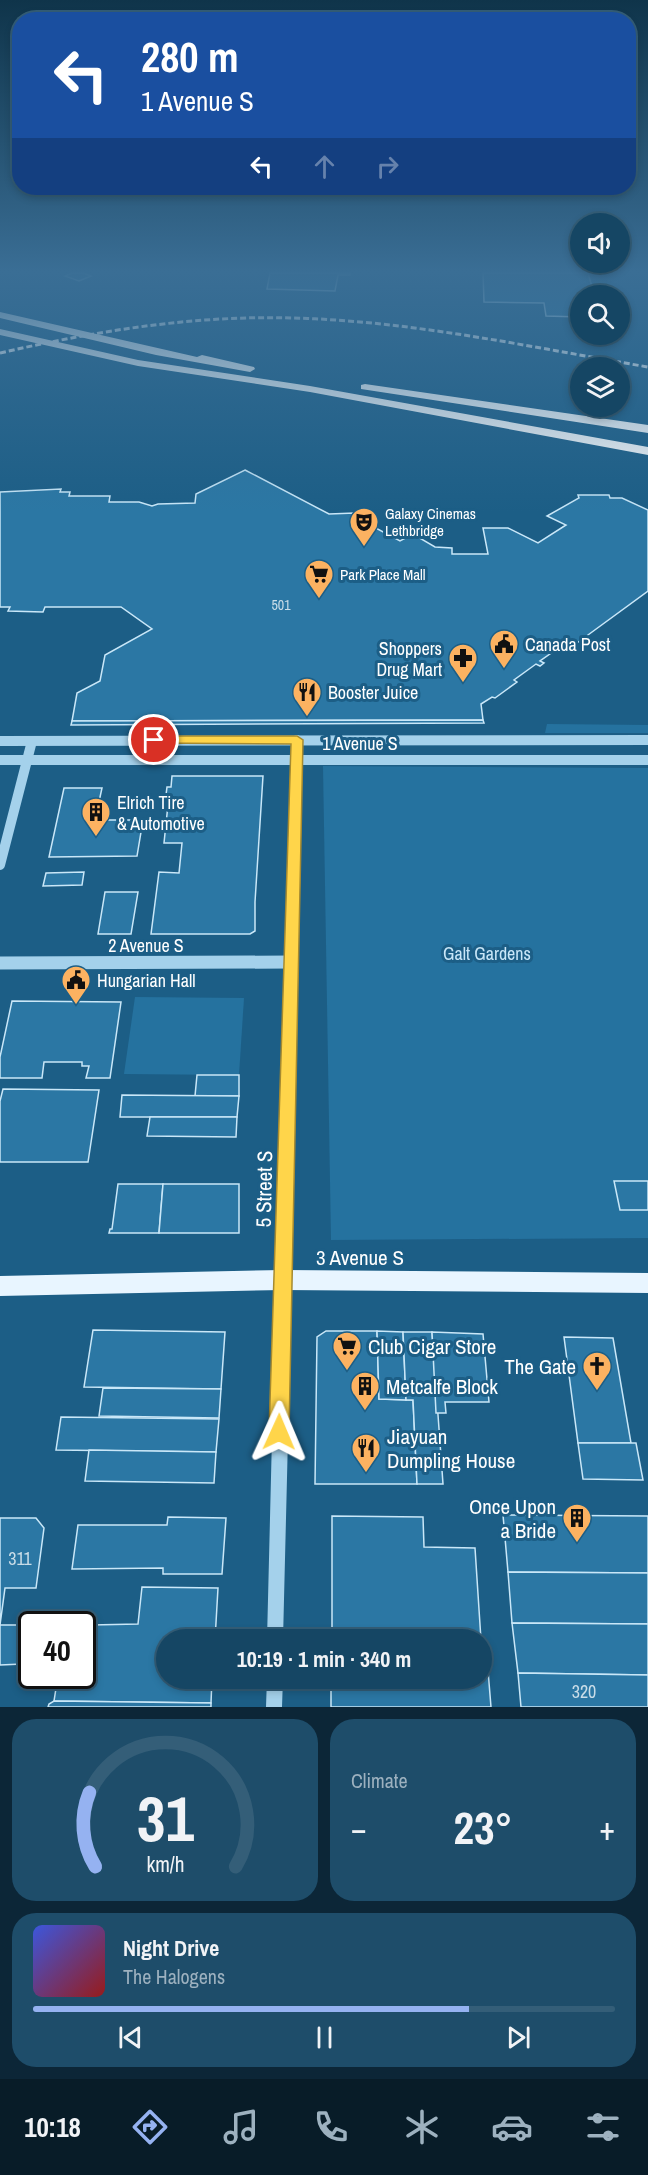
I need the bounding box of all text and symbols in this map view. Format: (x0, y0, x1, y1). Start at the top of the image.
text: 280 m (141, 29, 239, 85)
icon: left (42, 36, 120, 114)
text: 1 Avenue S (141, 83, 254, 119)
icon: left (245, 150, 278, 183)
icon: ahead (308, 150, 341, 183)
icon: right (371, 150, 404, 183)
map controls (570, 213, 630, 417)
button: sound (570, 213, 630, 273)
button: search (570, 285, 630, 345)
button: layers (570, 357, 630, 417)
place label: Galaxy Cinemas Lethbridge (385, 503, 476, 541)
theatre icon: Galaxy Cinemas Lethbridge (348, 506, 380, 548)
supermarket icon: Park Place Mall (303, 558, 335, 600)
place label: Park Place Mall (340, 564, 425, 585)
house number: 501 (271, 596, 291, 614)
public building icon: Canada Post (488, 628, 520, 670)
place label: Canada Post (525, 632, 610, 657)
place label: Shoppers Drug Mart (376, 636, 442, 682)
pharmacy icon: Shoppers Drug Mart (447, 642, 479, 684)
restaurant icon: Booster Juice (291, 676, 323, 718)
place label: Booster Juice (328, 680, 418, 705)
pin (128, 714, 179, 765)
icon: arrive (137, 723, 170, 756)
street label: 1 Avenue S (322, 731, 398, 756)
place label: Elrich Tire & Automotive (117, 790, 205, 836)
building icon: Elrich Tire & Automotive (80, 796, 112, 838)
street label: 2 Avenue S (108, 933, 184, 958)
park label: Galt Gardens (443, 941, 531, 966)
public building icon: Hungarian Hall (60, 964, 92, 1006)
place label: Hungarian Hall (97, 968, 195, 993)
street label: 5 Street S (249, 1150, 279, 1228)
street label: 3 Avenue S (316, 1243, 404, 1272)
supermarket icon: Club Cigar Store (331, 1330, 363, 1372)
place label: Club Cigar Store (368, 1332, 496, 1361)
church icon: The Gate (581, 1350, 613, 1392)
place label: The Gate (504, 1352, 576, 1381)
building icon: Metcalfe Block (349, 1370, 381, 1412)
place label: Metcalfe Block (386, 1372, 498, 1401)
position arrow (247, 1400, 311, 1464)
place label: Jiayuan Dumpling House (387, 1422, 515, 1475)
restaurant icon: Jiayuan Dumpling House (350, 1432, 382, 1474)
place label: Once Upon a Bride (469, 1492, 556, 1545)
building icon: Once Upon a Bride (561, 1502, 593, 1544)
house number: 311 (8, 1546, 33, 1571)
speed limit sign: 40 (18, 1611, 96, 1689)
text: 10:19 · 1 min · 340 m (237, 1644, 411, 1674)
house number: 320 (572, 1679, 596, 1704)
text: Climate (351, 1767, 408, 1794)
text: 31 (137, 1776, 194, 1860)
text: 23° (453, 1797, 513, 1858)
text: − (351, 1806, 367, 1850)
text: + (599, 1806, 615, 1850)
text: km/h (146, 1850, 184, 1879)
text: Night Drive (123, 1933, 219, 1963)
text: The Halogens (123, 1963, 225, 1990)
icon: previous (114, 2021, 147, 2054)
icon: pause (308, 2021, 341, 2054)
icon: next (502, 2021, 535, 2054)
icon: directions (129, 2106, 171, 2148)
icon: music (220, 2106, 262, 2148)
icon: phone (310, 2106, 352, 2148)
icon: climate (401, 2106, 443, 2148)
icon: car (491, 2106, 533, 2148)
icon: filters (582, 2106, 624, 2148)
text: 10:18 (24, 2109, 81, 2145)

